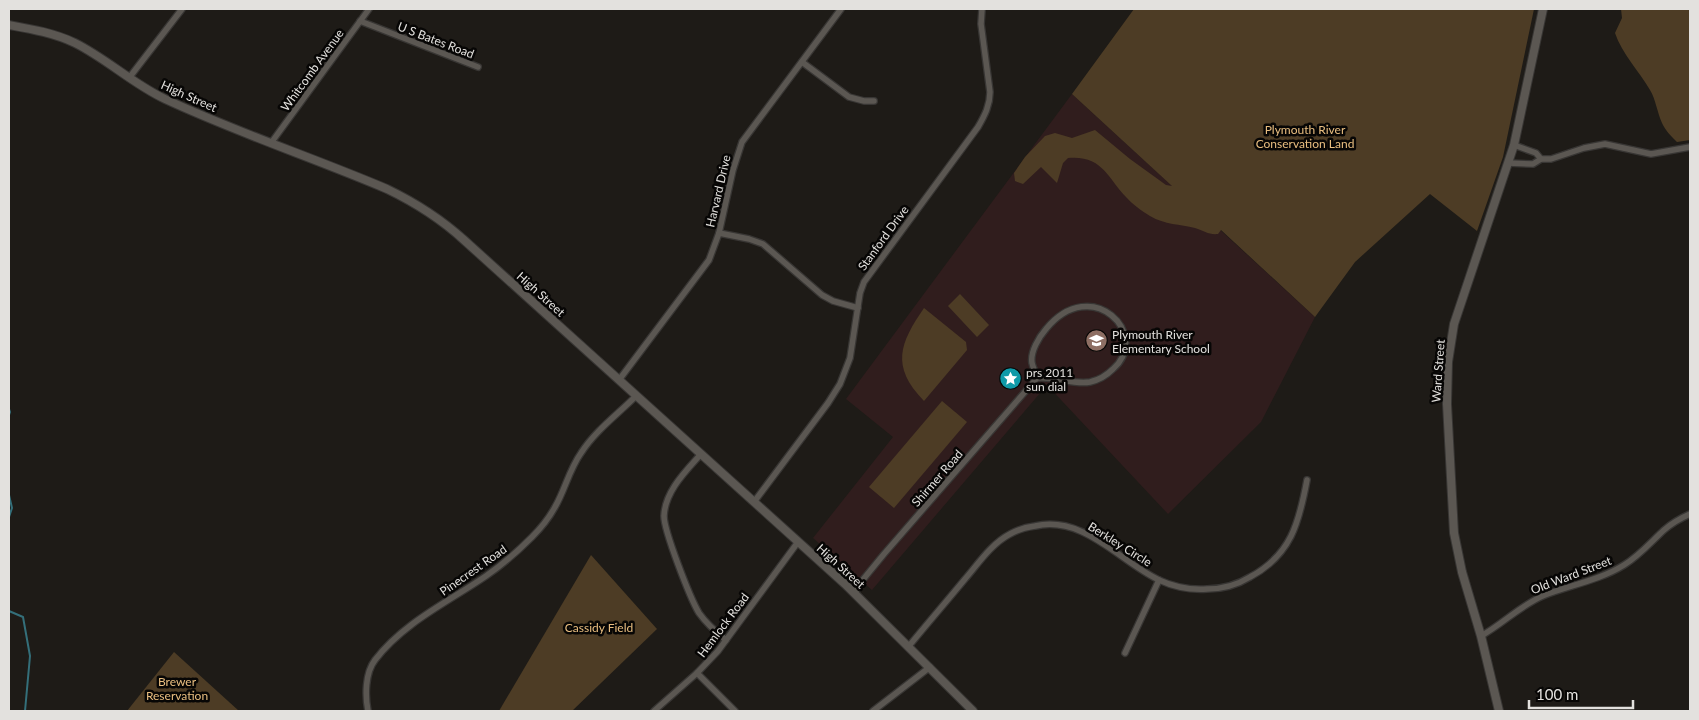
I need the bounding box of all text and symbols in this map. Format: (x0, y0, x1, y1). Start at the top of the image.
street label: U S Bates Road (396, 19, 476, 61)
street label: Whitcomb Avenue (277, 26, 347, 114)
street label: High Street (159, 77, 220, 115)
park label: Plymouth River Conservation Land (1256, 122, 1354, 151)
street label: Harvard Drive (702, 153, 734, 229)
street label: Stanford Drive (854, 203, 912, 273)
street label: High Street (514, 268, 569, 320)
place label: Plymouth River Elementary School (1112, 327, 1210, 356)
school or university icon: Plymouth River Elementary School (1084, 329, 1108, 353)
street label: Ward Street (1428, 338, 1448, 403)
place label: prs 2011 sun dial (1026, 365, 1073, 394)
place icon: prs 2011 sun dial (998, 367, 1022, 391)
street label: Shirmer Road (908, 447, 966, 509)
street label: Berkley Circle (1085, 518, 1155, 570)
street label: High Street (814, 540, 869, 592)
street label: Pinecrest Road (437, 541, 509, 599)
street label: Old Ward Street (1529, 552, 1614, 597)
street label: Hemlock Road (694, 590, 752, 660)
park label: Cassidy Field (565, 620, 633, 635)
park label: Brewer Reservation (146, 674, 208, 703)
scale bar (1529, 678, 1633, 710)
text: 100 m (1536, 685, 1578, 703)

